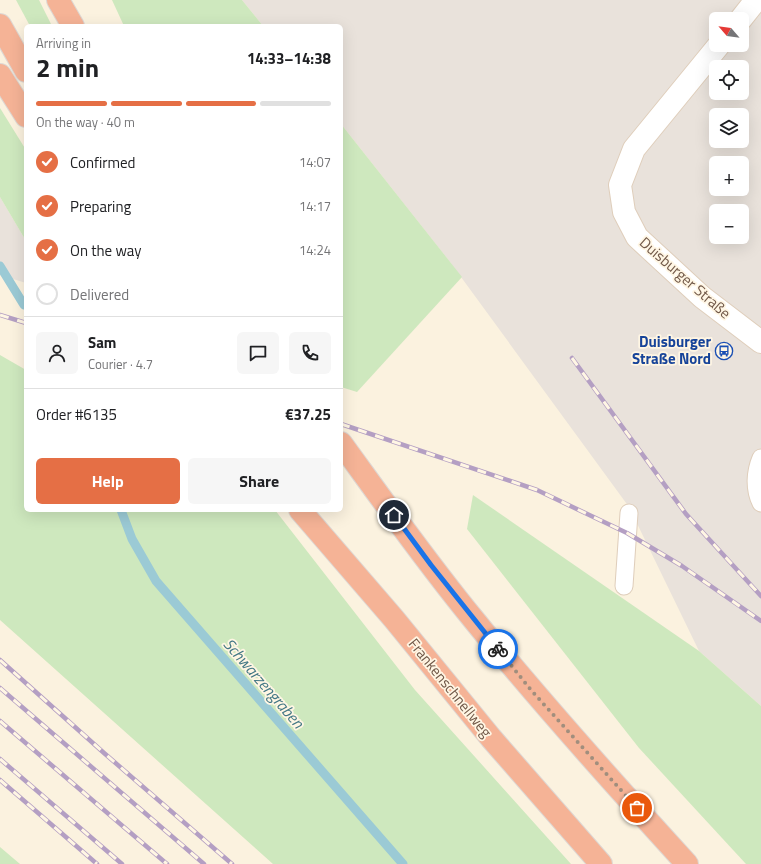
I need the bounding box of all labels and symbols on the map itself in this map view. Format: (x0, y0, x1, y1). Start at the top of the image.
north arrow (709, 12, 749, 52)
street label: Duisburger Straße (634, 231, 736, 324)
place label: Duisburger Straße Nord (632, 330, 711, 370)
bus stop icon: Duisburger Straße Nord (714, 341, 734, 361)
pin (377, 498, 411, 532)
courier (478, 629, 518, 669)
water label: Schwarzengraben (218, 633, 311, 734)
street label: Frankenschnellweg (403, 633, 498, 742)
pin (620, 791, 654, 825)

